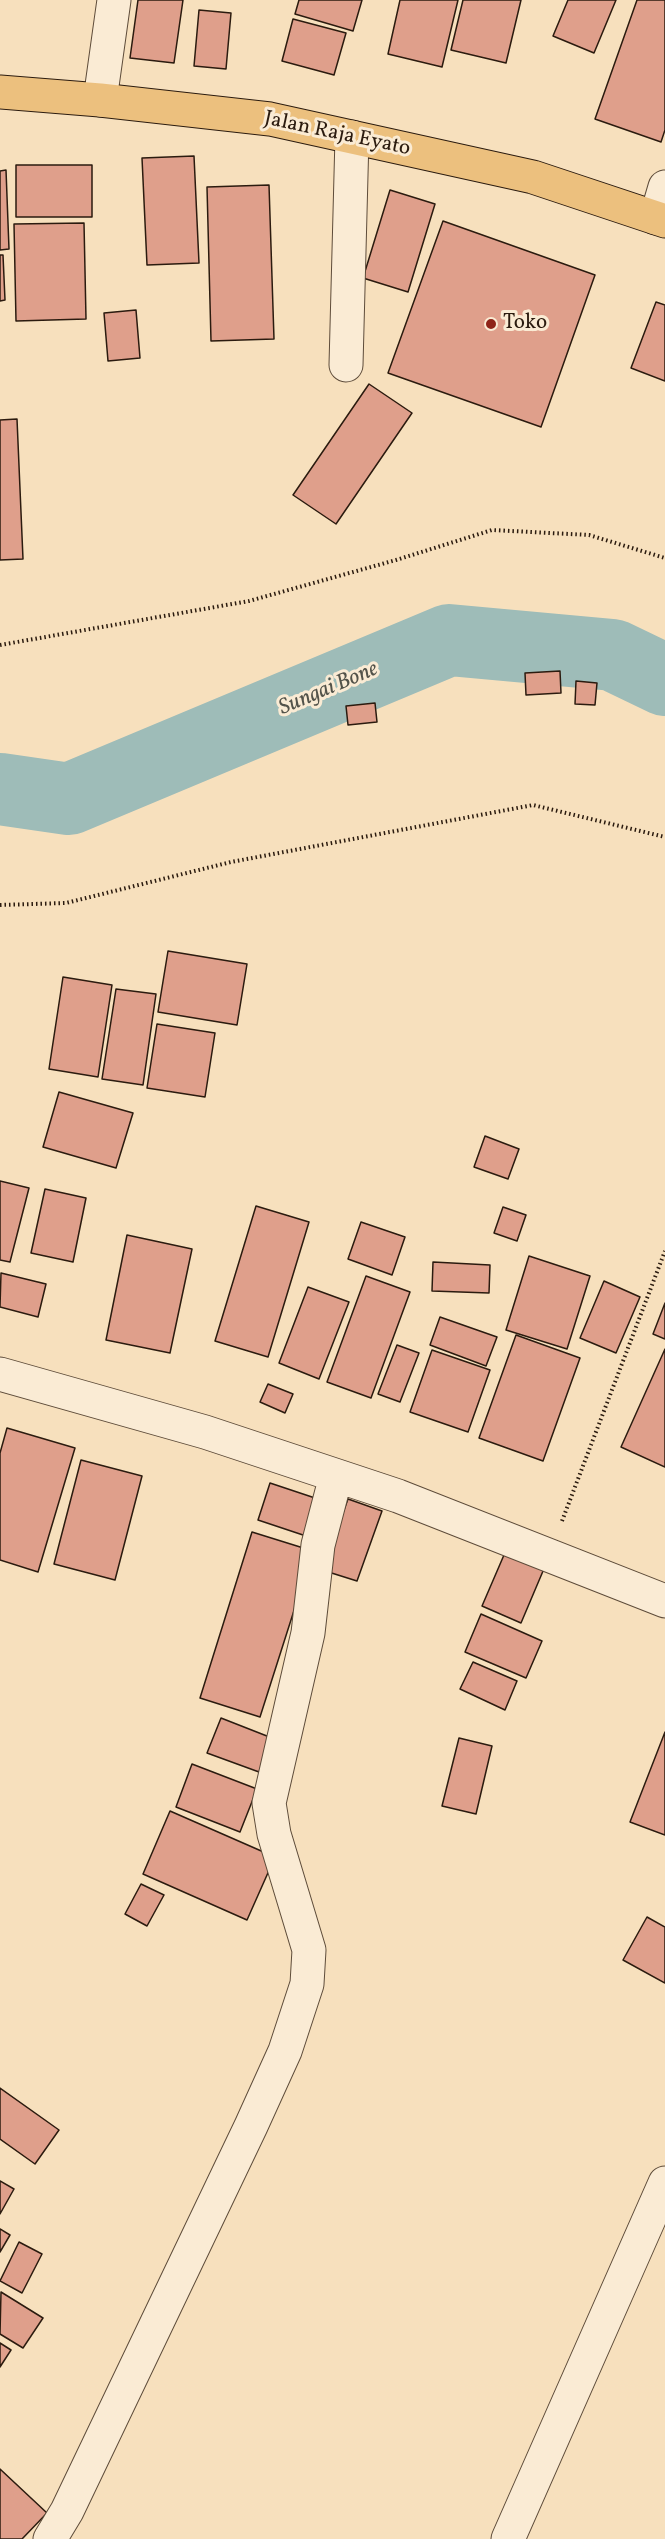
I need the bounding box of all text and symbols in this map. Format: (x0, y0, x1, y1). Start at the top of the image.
street label: Jalan Raja Eyato (262, 107, 412, 163)
place label: Toko (503, 311, 547, 337)
marker: Toko (484, 317, 498, 331)
water label: Sungai Bone (276, 657, 382, 723)

